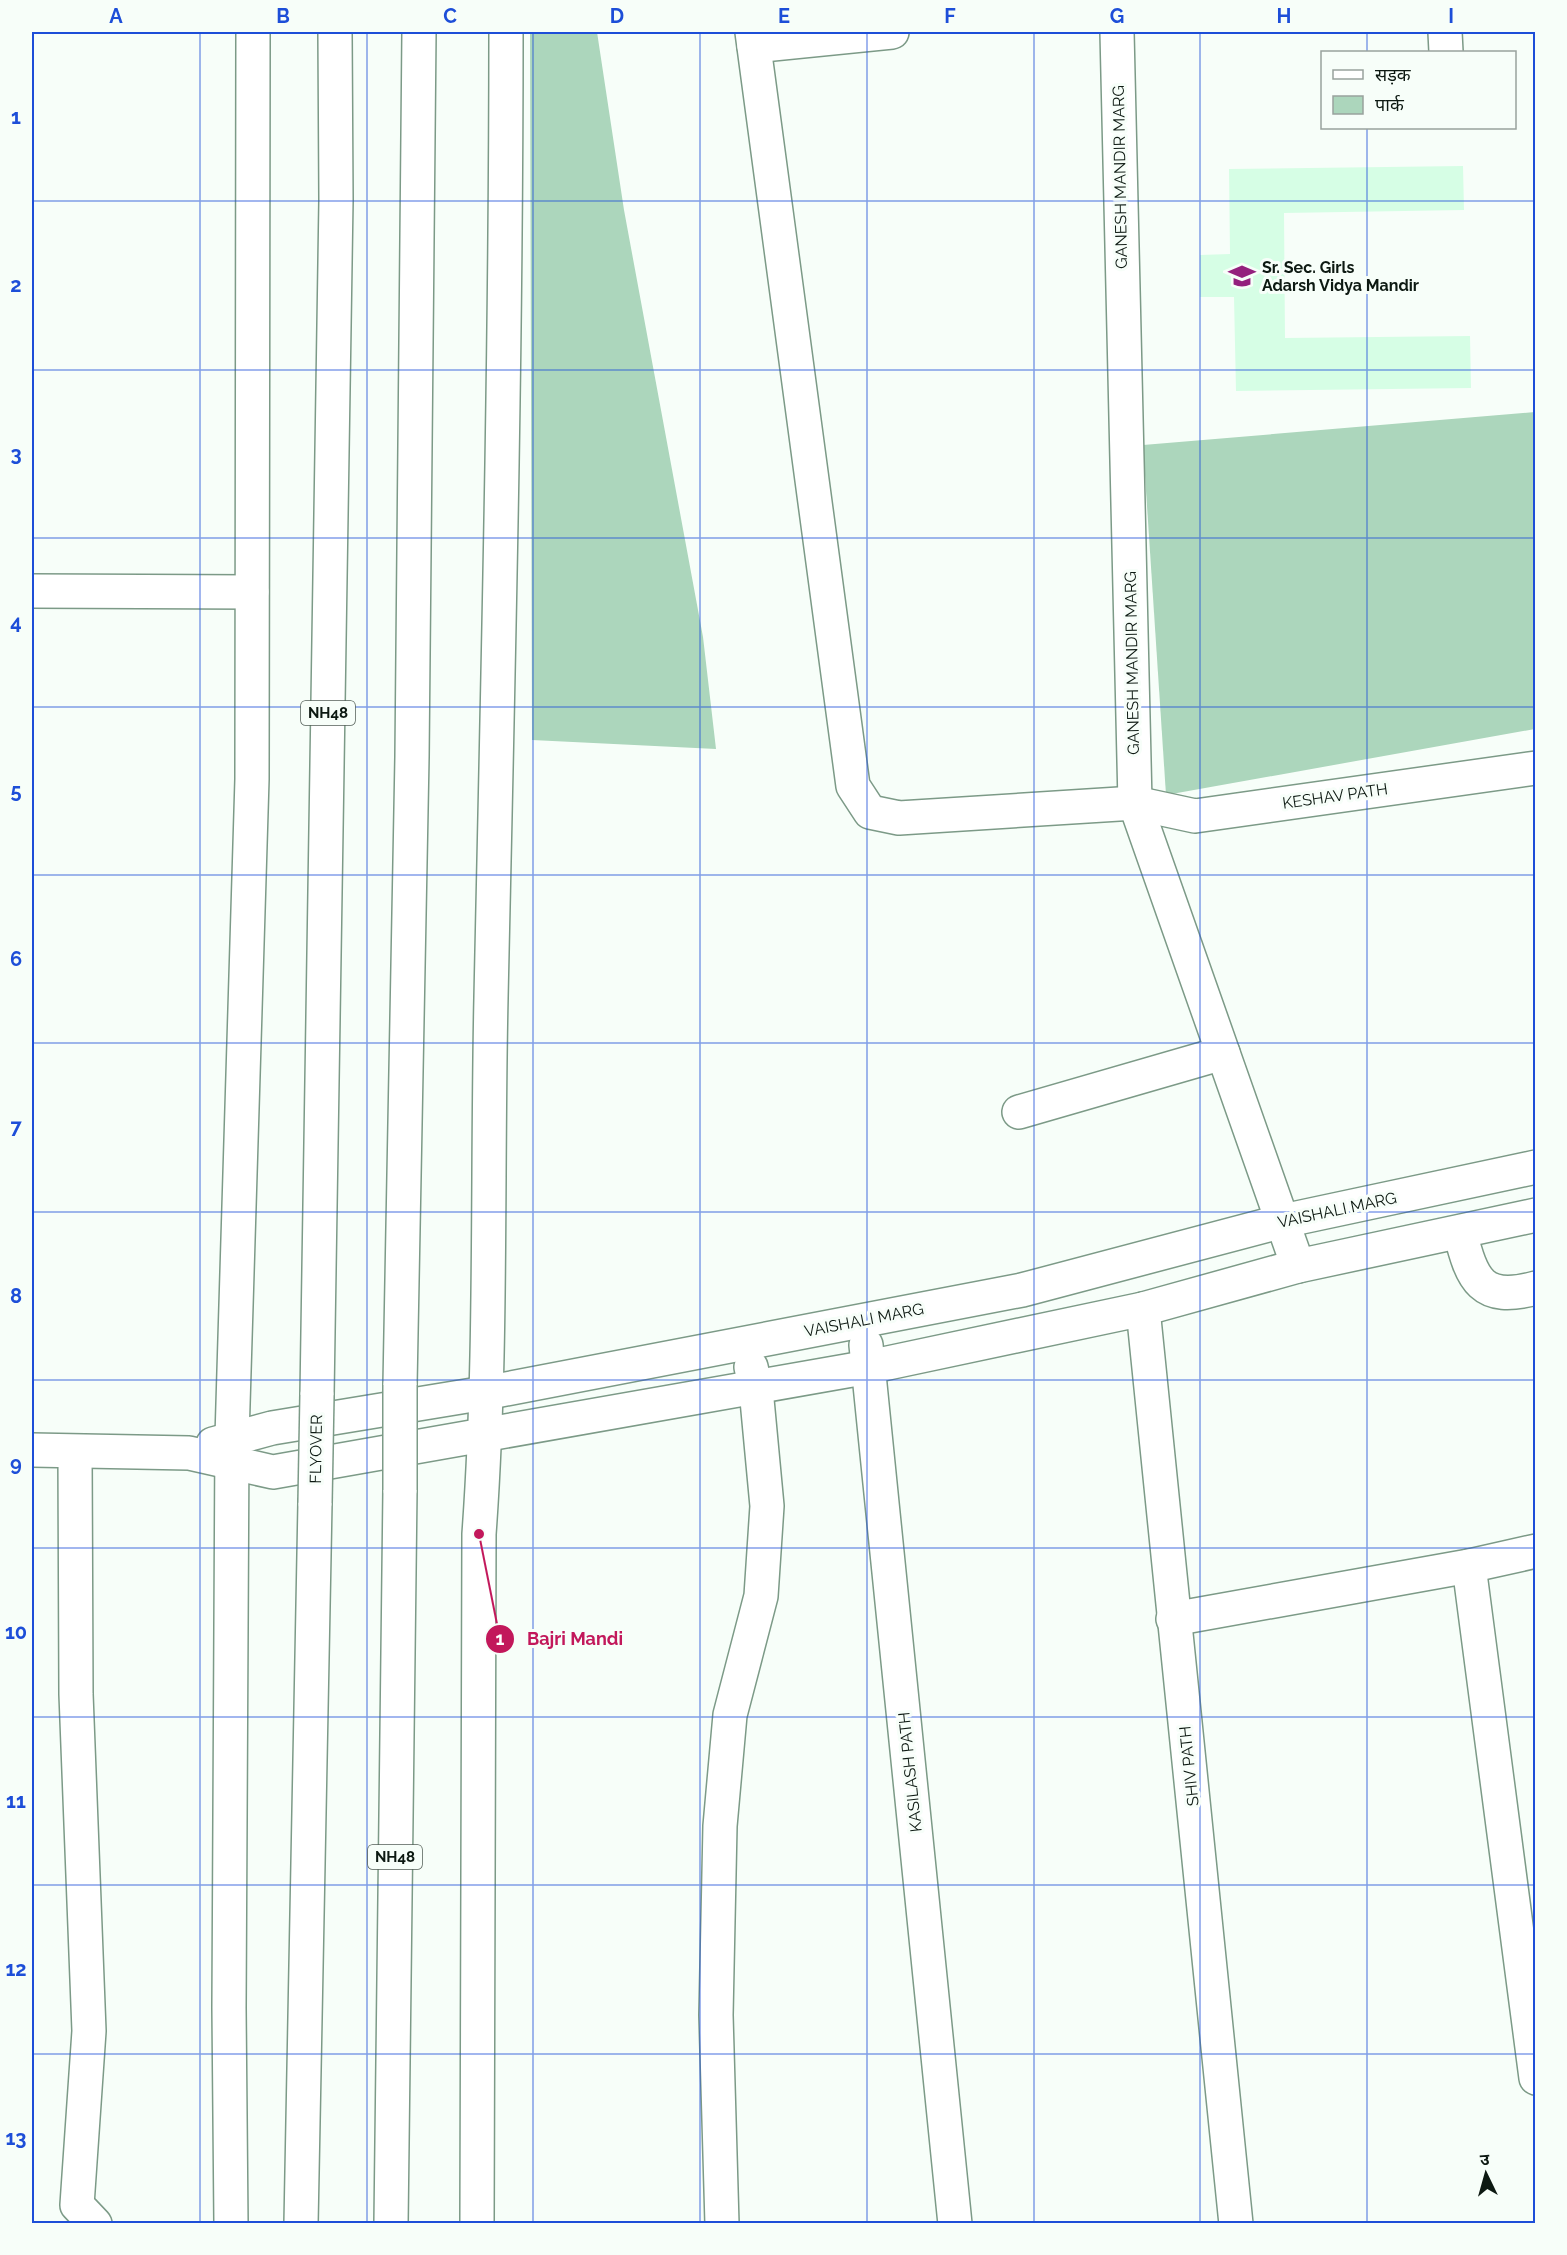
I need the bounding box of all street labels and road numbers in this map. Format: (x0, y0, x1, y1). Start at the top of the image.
street label: GANESH MANDIR MARG (1109, 85, 1131, 269)
street label: GANESH MANDIR MARG (1121, 571, 1143, 755)
road number: NH48 (301, 701, 355, 725)
street label: KESHAV PATH (1281, 779, 1389, 813)
street label: VAISHALI MARG (1276, 1188, 1398, 1232)
street label: VAISHALI MARG (803, 1299, 925, 1341)
street label: FLYOVER (306, 1414, 326, 1484)
street label: KASILASH PATH (894, 1711, 926, 1833)
street label: SHIV PATH (1175, 1725, 1203, 1807)
road number: NH48 (368, 1845, 422, 1869)

